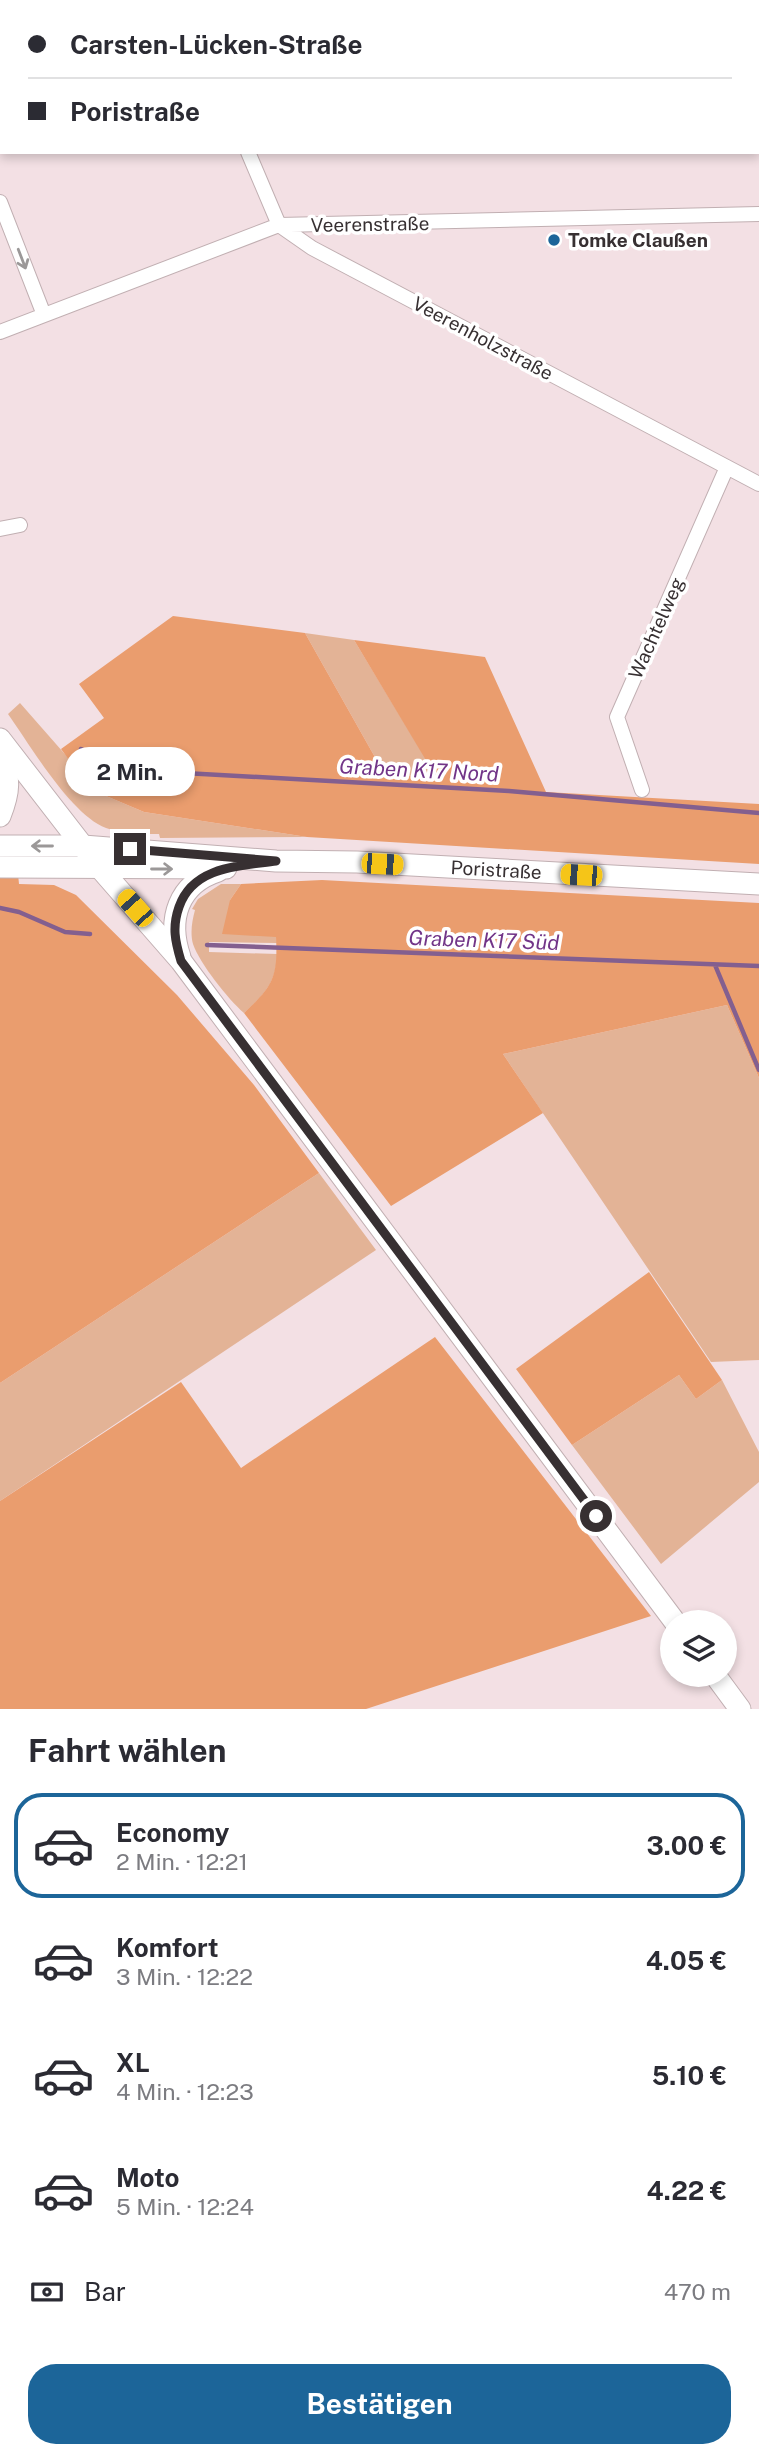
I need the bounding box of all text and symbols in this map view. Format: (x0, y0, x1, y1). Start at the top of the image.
text: Carsten-Lücken-Straße (70, 29, 363, 60)
text: Poristraße (70, 96, 200, 127)
street label: Veerenstraße (310, 212, 430, 236)
place label: Tomke Claußen (568, 229, 708, 251)
marker: Tomke Claußen (546, 232, 562, 248)
one-way arrow (17, 247, 30, 269)
street label: Veerenholzstraße (409, 292, 557, 384)
street label: Wachtelweg (624, 574, 688, 682)
callout: 2 Min. (65, 748, 195, 796)
water label: Graben K17 Nord (339, 753, 499, 787)
text: 2 Min. (97, 758, 163, 785)
route end (114, 833, 146, 865)
one-way arrow (30, 839, 53, 853)
car (361, 852, 404, 876)
street label: Poristraße (450, 856, 542, 883)
one-way arrow (151, 862, 174, 876)
car (560, 863, 603, 887)
car (114, 885, 157, 931)
water label: Graben K17 Süd (408, 925, 560, 955)
route start (580, 1500, 612, 1532)
map controls (660, 1610, 737, 1687)
button: layers (660, 1610, 737, 1687)
text: Fahrt wählen (28, 1732, 227, 1769)
icon: car (32, 1814, 95, 1877)
text: Economy (116, 1817, 229, 1848)
text: 3.00 € (646, 1830, 727, 1861)
text: 2 Min. · 12:21 (116, 1848, 248, 1875)
icon: car (32, 1929, 95, 1992)
text: Komfort (116, 1932, 218, 1963)
text: 4.05 € (646, 1945, 727, 1976)
text: 3 Min. · 12:22 (116, 1963, 253, 1990)
icon: car (32, 2044, 95, 2107)
text: XL (116, 2047, 150, 2078)
text: 5.10 € (652, 2060, 727, 2091)
text: 4 Min. · 12:23 (116, 2078, 254, 2105)
icon: car (32, 2159, 95, 2222)
text: Moto (116, 2162, 179, 2193)
text: 4.22 € (647, 2175, 727, 2206)
text: 5 Min. · 12:24 (116, 2193, 254, 2220)
icon: cash (28, 2273, 66, 2311)
text: Bar (84, 2276, 126, 2307)
text: 470 m (664, 2278, 731, 2305)
button: Bestätigen (28, 2364, 731, 2444)

